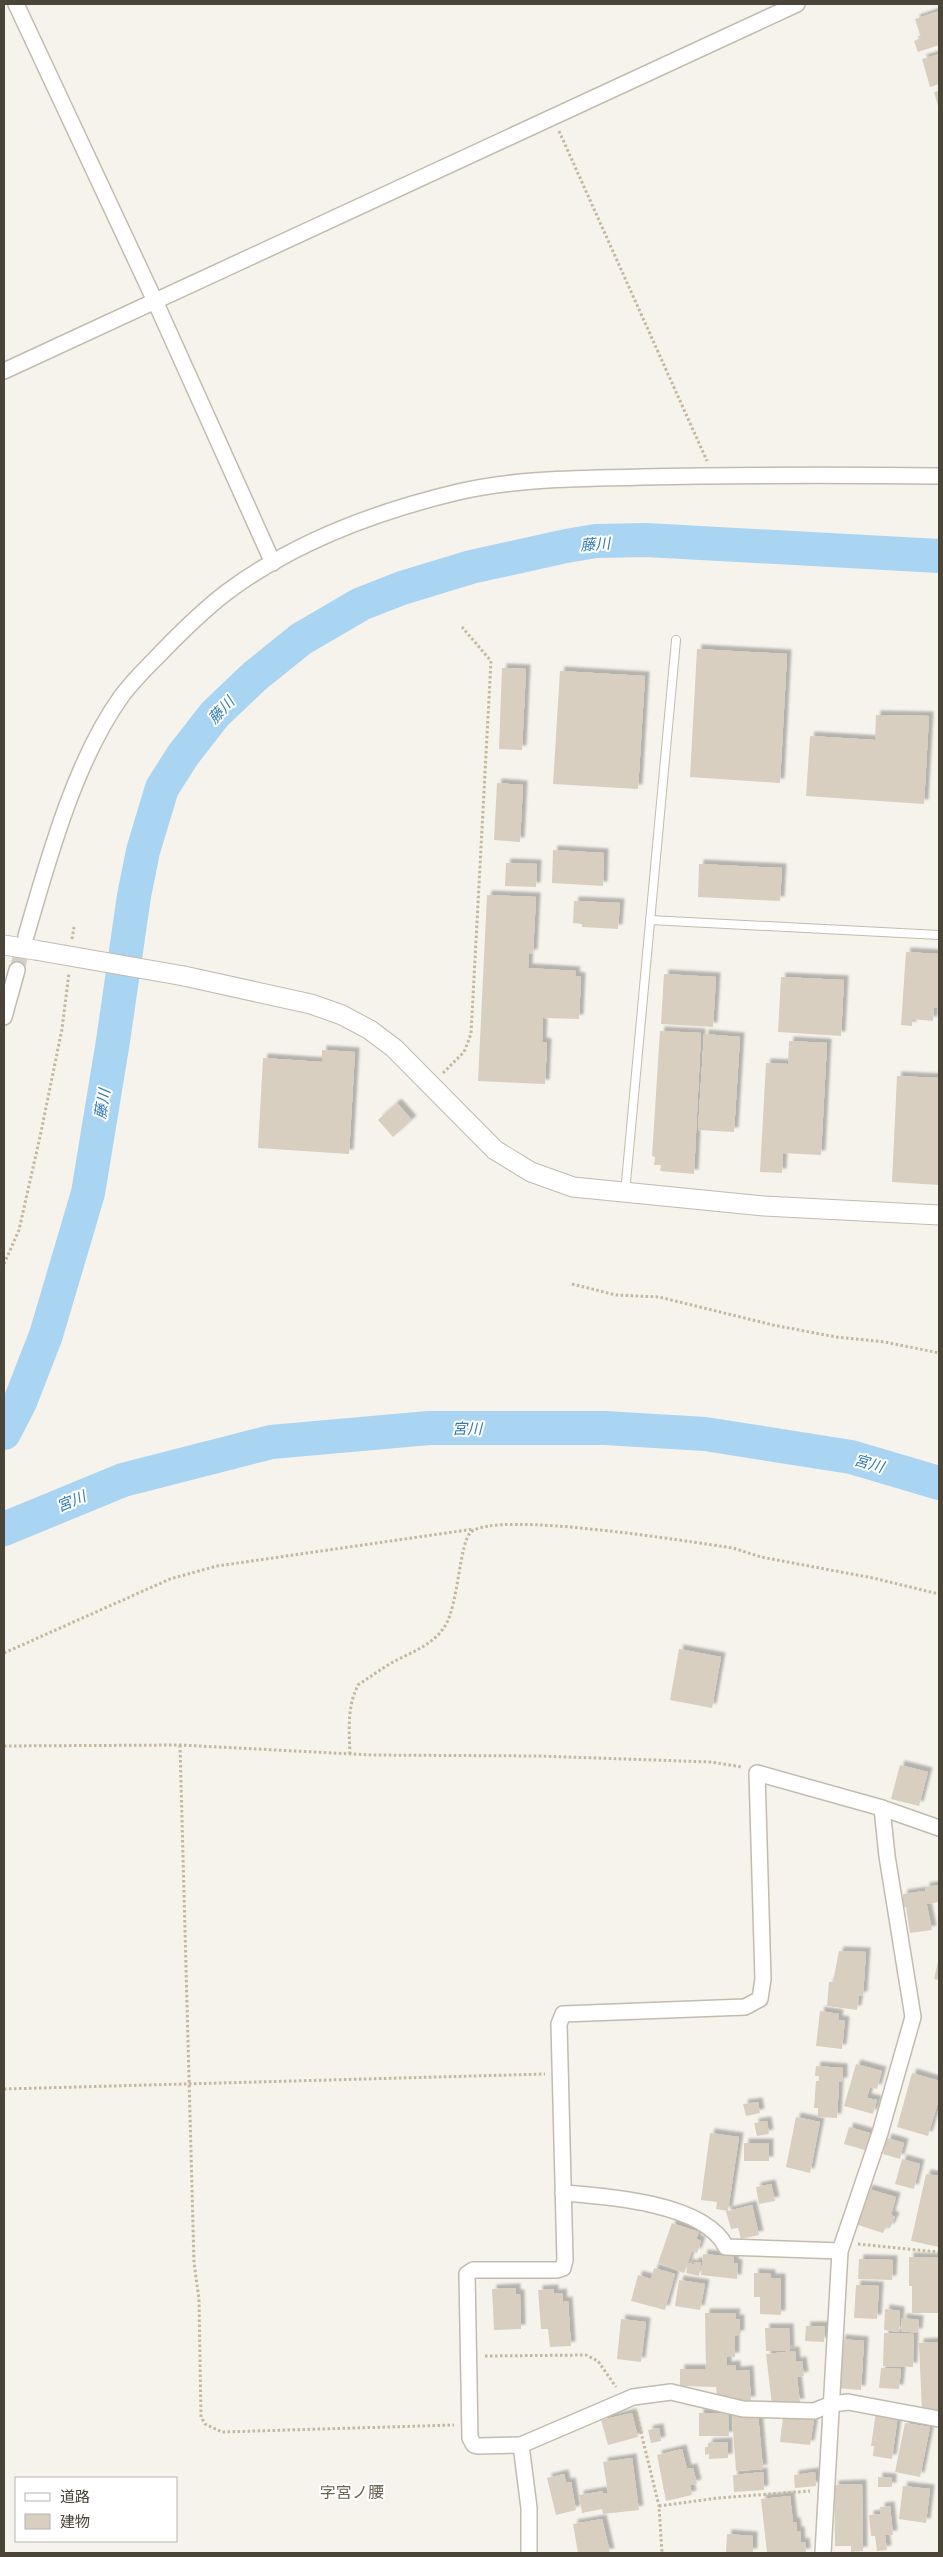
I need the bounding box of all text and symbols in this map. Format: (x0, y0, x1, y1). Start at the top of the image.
water label: 藤川 (579, 532, 613, 556)
water label: 藤川 (203, 690, 240, 728)
water label: 藤川 (89, 1086, 115, 1120)
water label: 宮川 (452, 1418, 484, 1439)
water label: 宮川 (852, 1449, 888, 1478)
water label: 宮川 (53, 1485, 91, 1516)
legend (15, 2477, 178, 2542)
district label: 字宮ノ腰 (320, 2481, 384, 2503)
text: 道路 (60, 2486, 90, 2507)
text: 建物 (60, 2511, 90, 2532)

